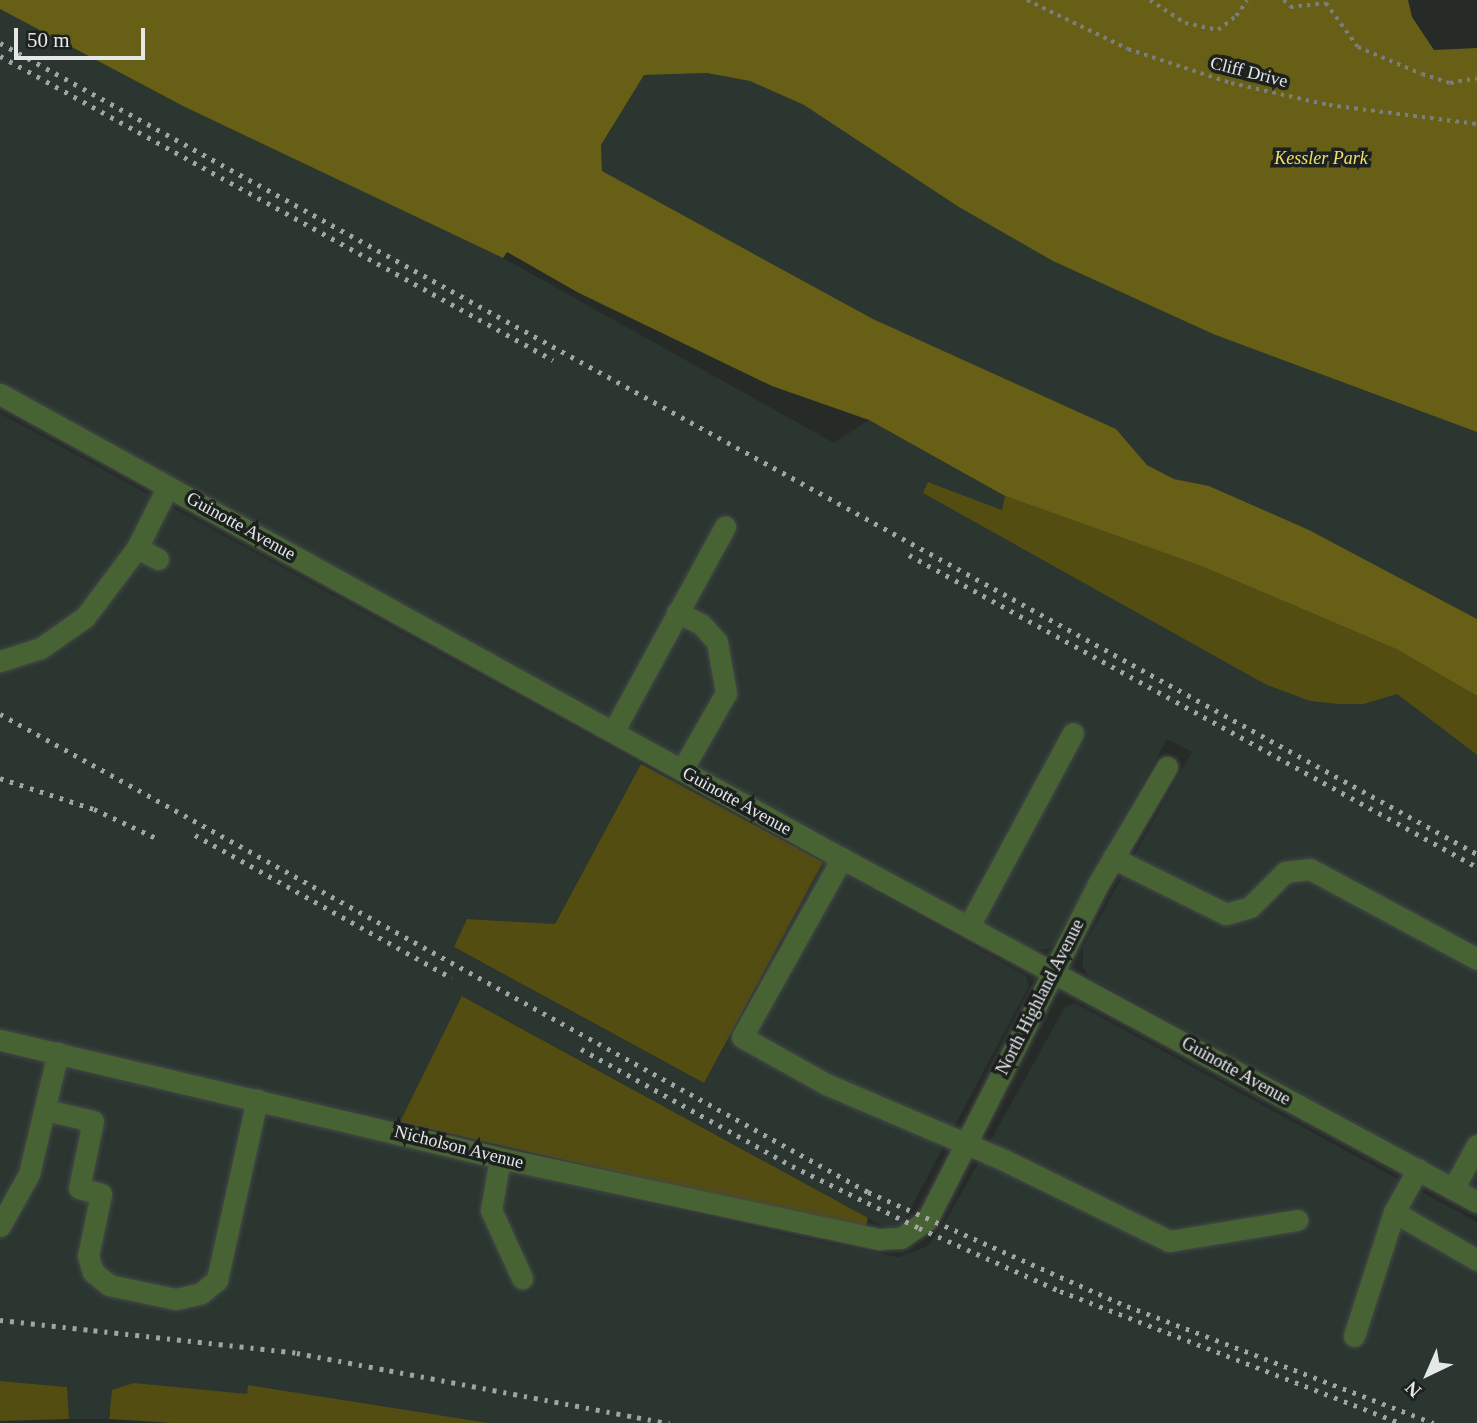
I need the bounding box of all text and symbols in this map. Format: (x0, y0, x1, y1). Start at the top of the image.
scale bar (18, 14, 149, 58)
text: 50 m (27, 28, 70, 52)
street label: Cliff Drive (1208, 52, 1290, 92)
park label: Kessler Park (1274, 147, 1368, 169)
street label: Guinotte Avenue (182, 487, 300, 565)
street label: Guinotte Avenue (678, 762, 796, 840)
street label: North Highland Avenue (991, 915, 1089, 1079)
street label: Guinotte Avenue (1177, 1032, 1295, 1110)
street label: Nicholson Avenue (392, 1120, 526, 1174)
north arrow (1393, 1339, 1463, 1409)
text: N (1401, 1377, 1425, 1402)

